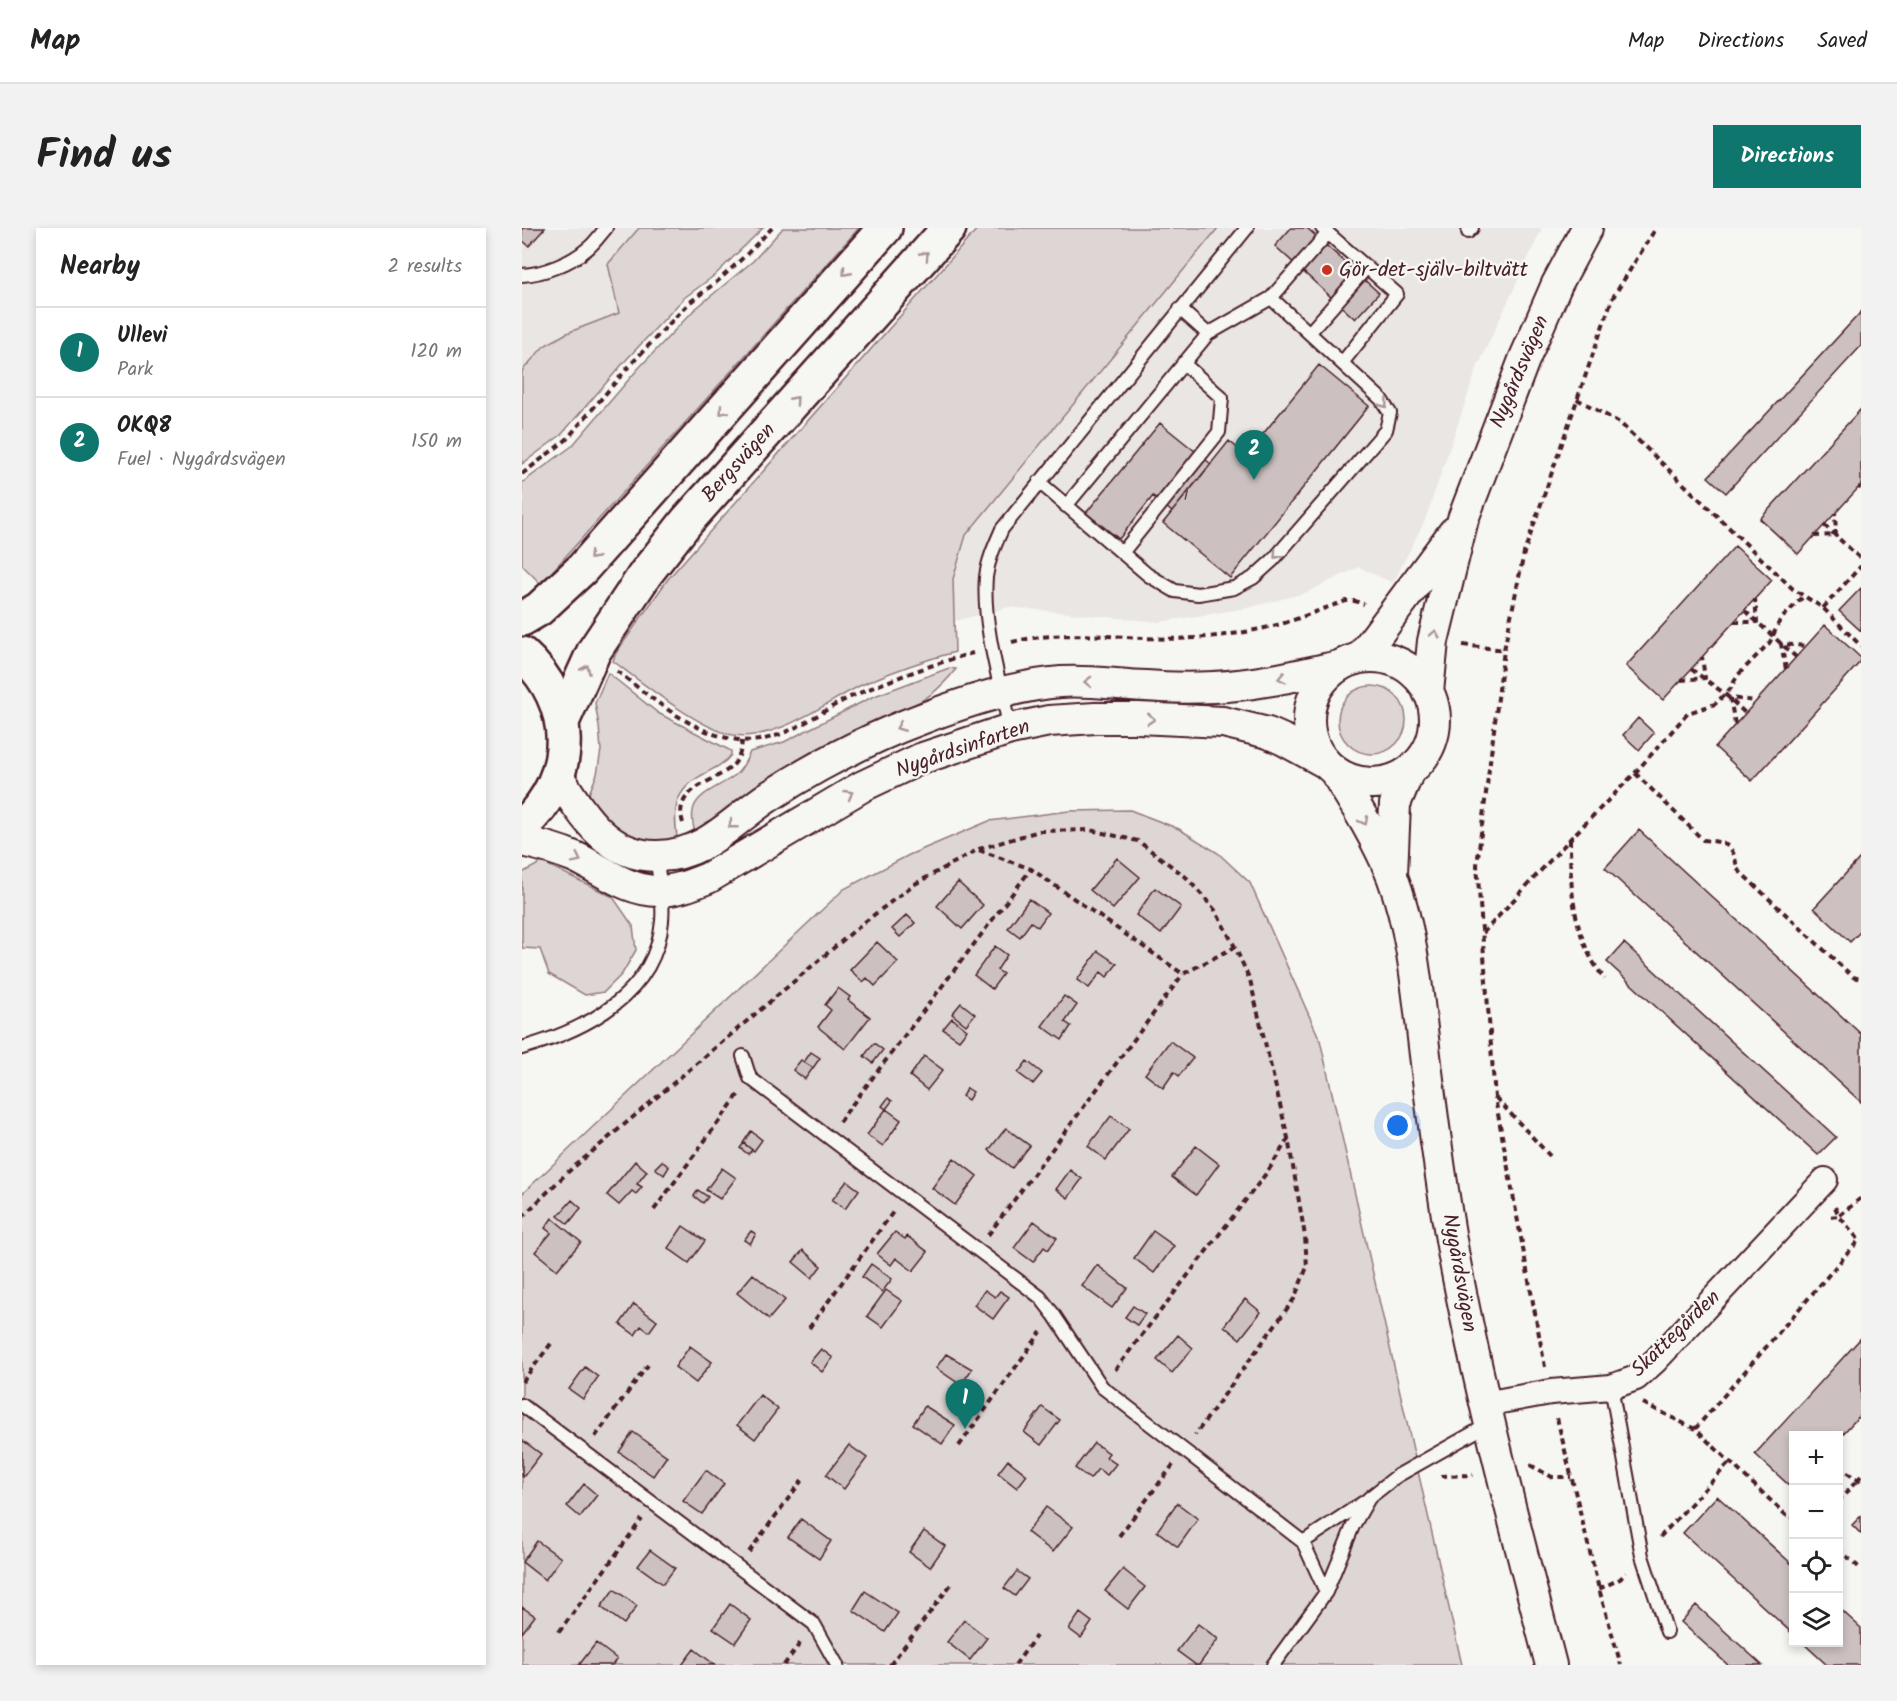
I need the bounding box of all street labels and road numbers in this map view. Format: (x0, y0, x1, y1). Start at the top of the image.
street label: Nygårdsvägen (1481, 310, 1559, 434)
street label: Bergsvägen (694, 416, 784, 510)
street label: Nygårdsinfarten (891, 711, 1035, 787)
street label: Nygårdsvägen (1432, 1211, 1486, 1335)
street label: Skattegården (1623, 1282, 1729, 1386)

